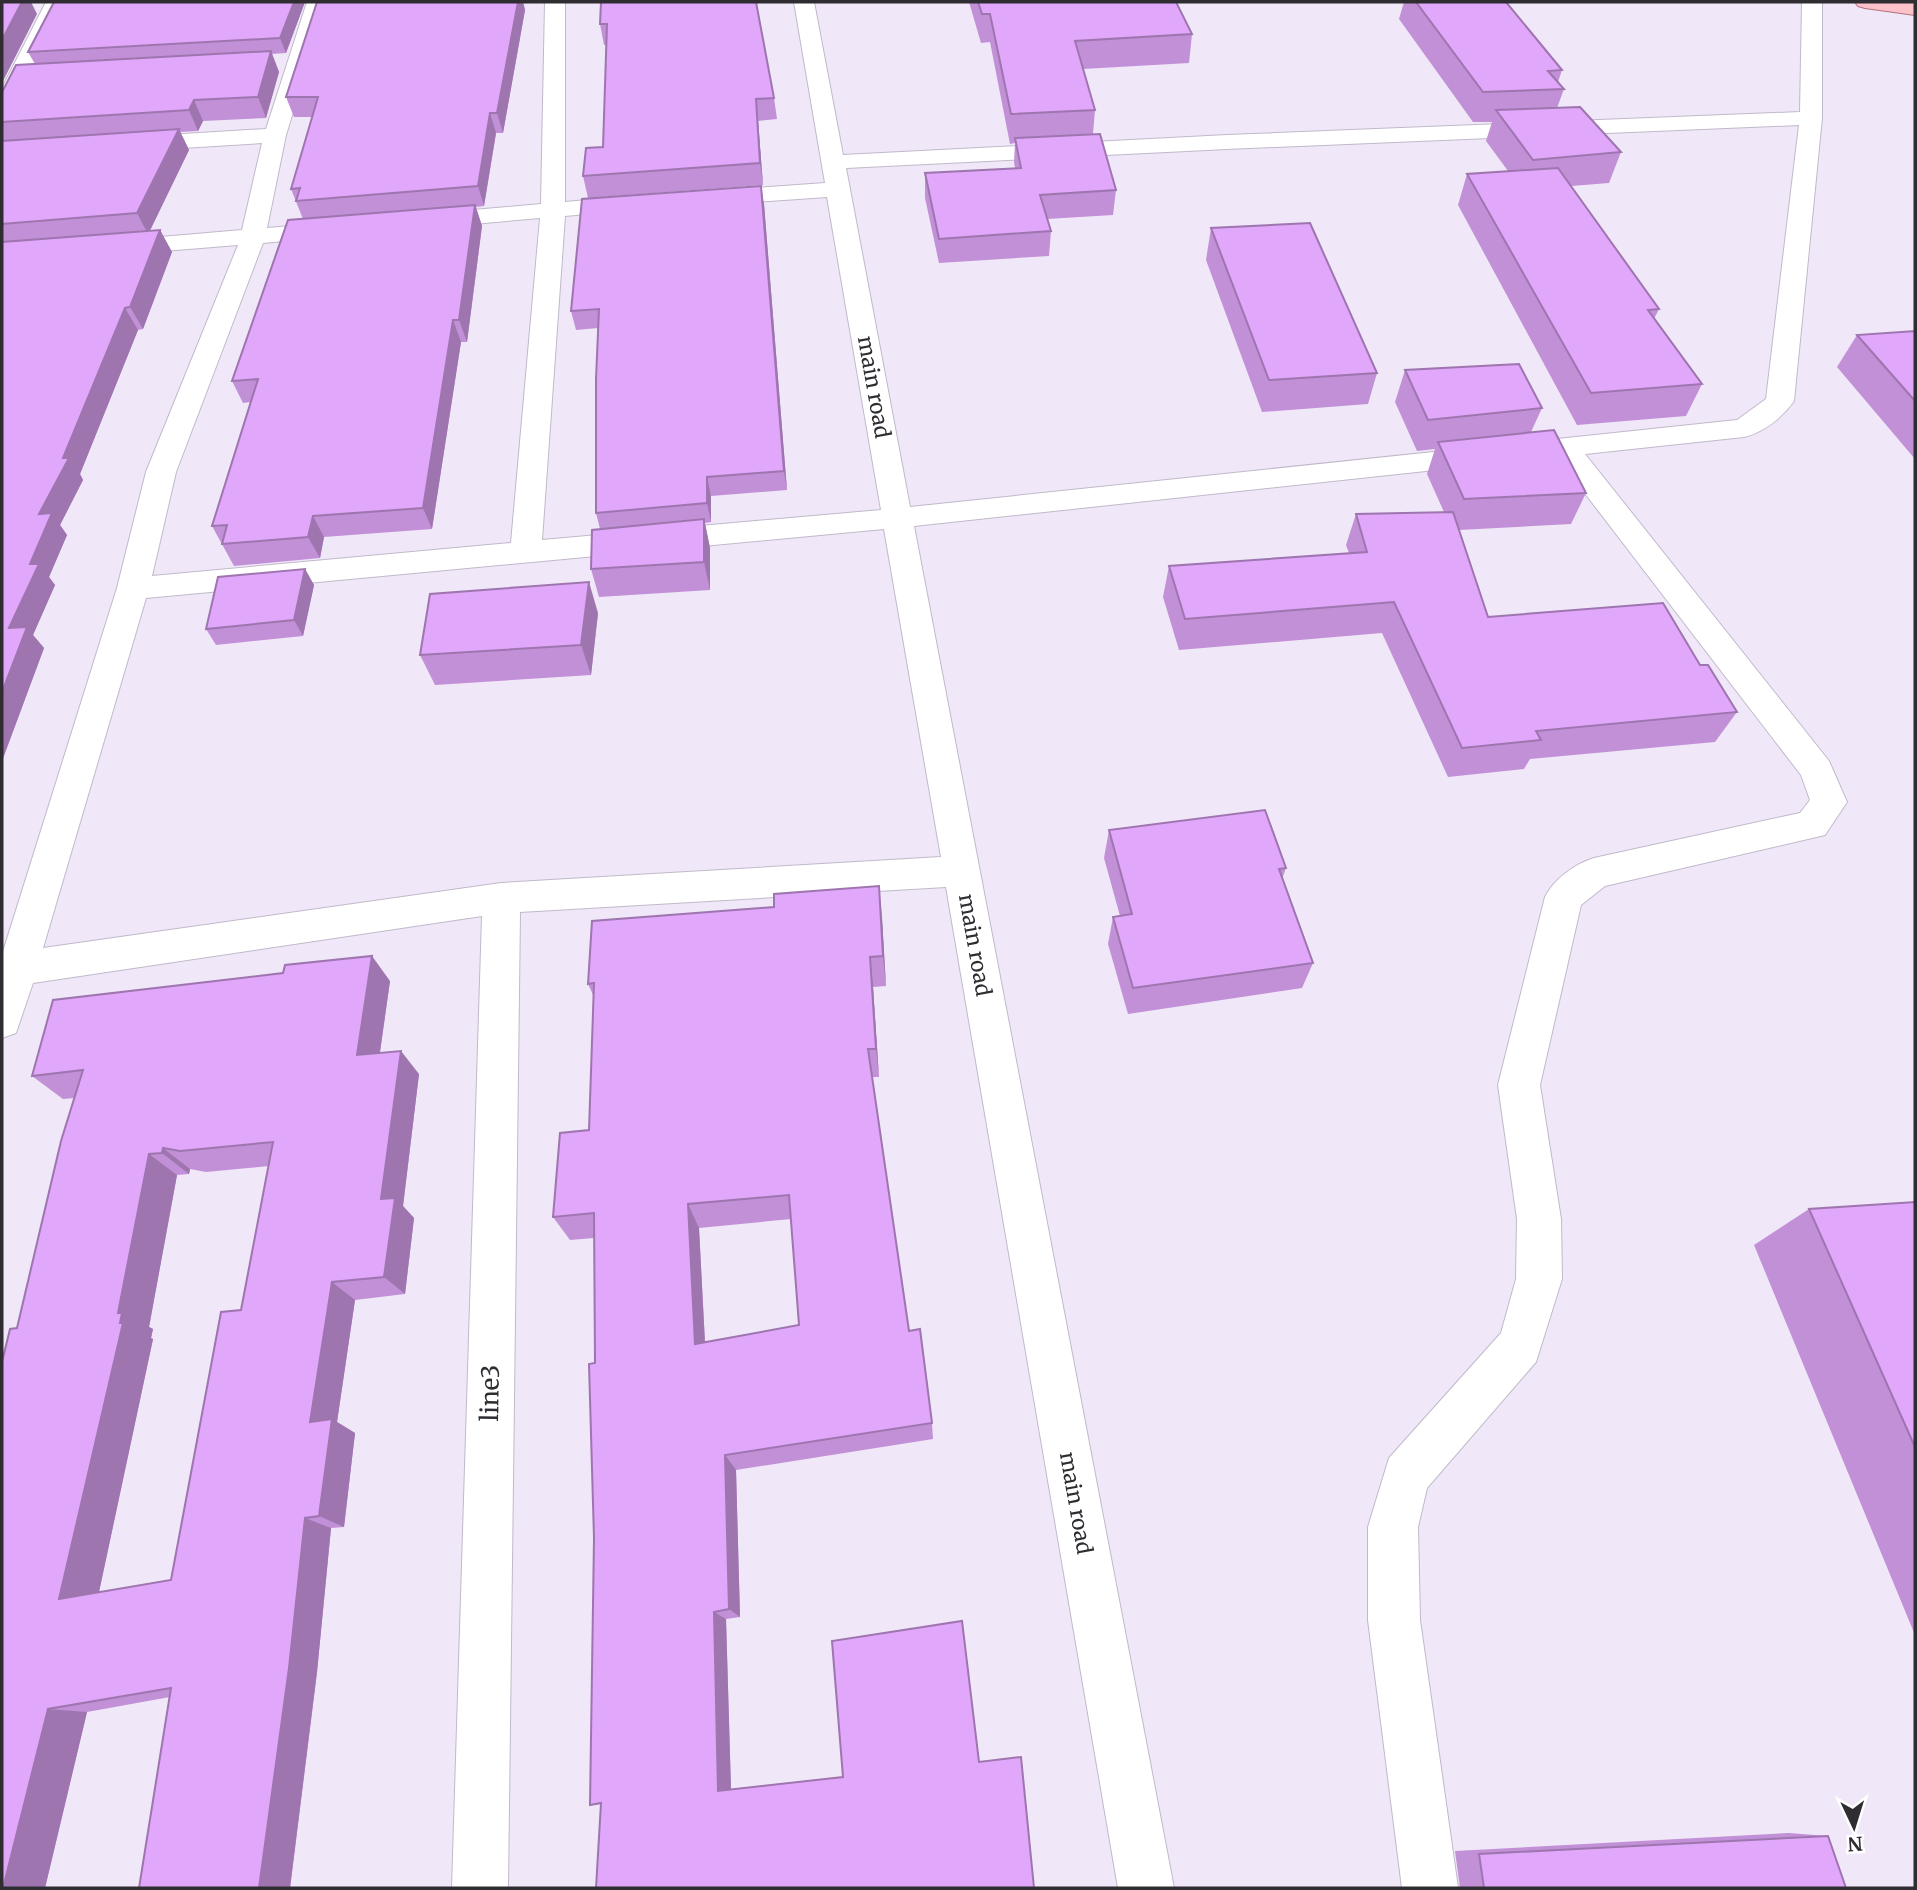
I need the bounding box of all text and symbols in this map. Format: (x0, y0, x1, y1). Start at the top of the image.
street label: main road (852, 334, 896, 441)
street label: main road (953, 892, 997, 999)
street label: line3 (474, 1364, 506, 1422)
street label: main road (1054, 1450, 1098, 1557)
north arrow (1819, 1792, 1889, 1862)
text: N (1847, 1831, 1864, 1856)

